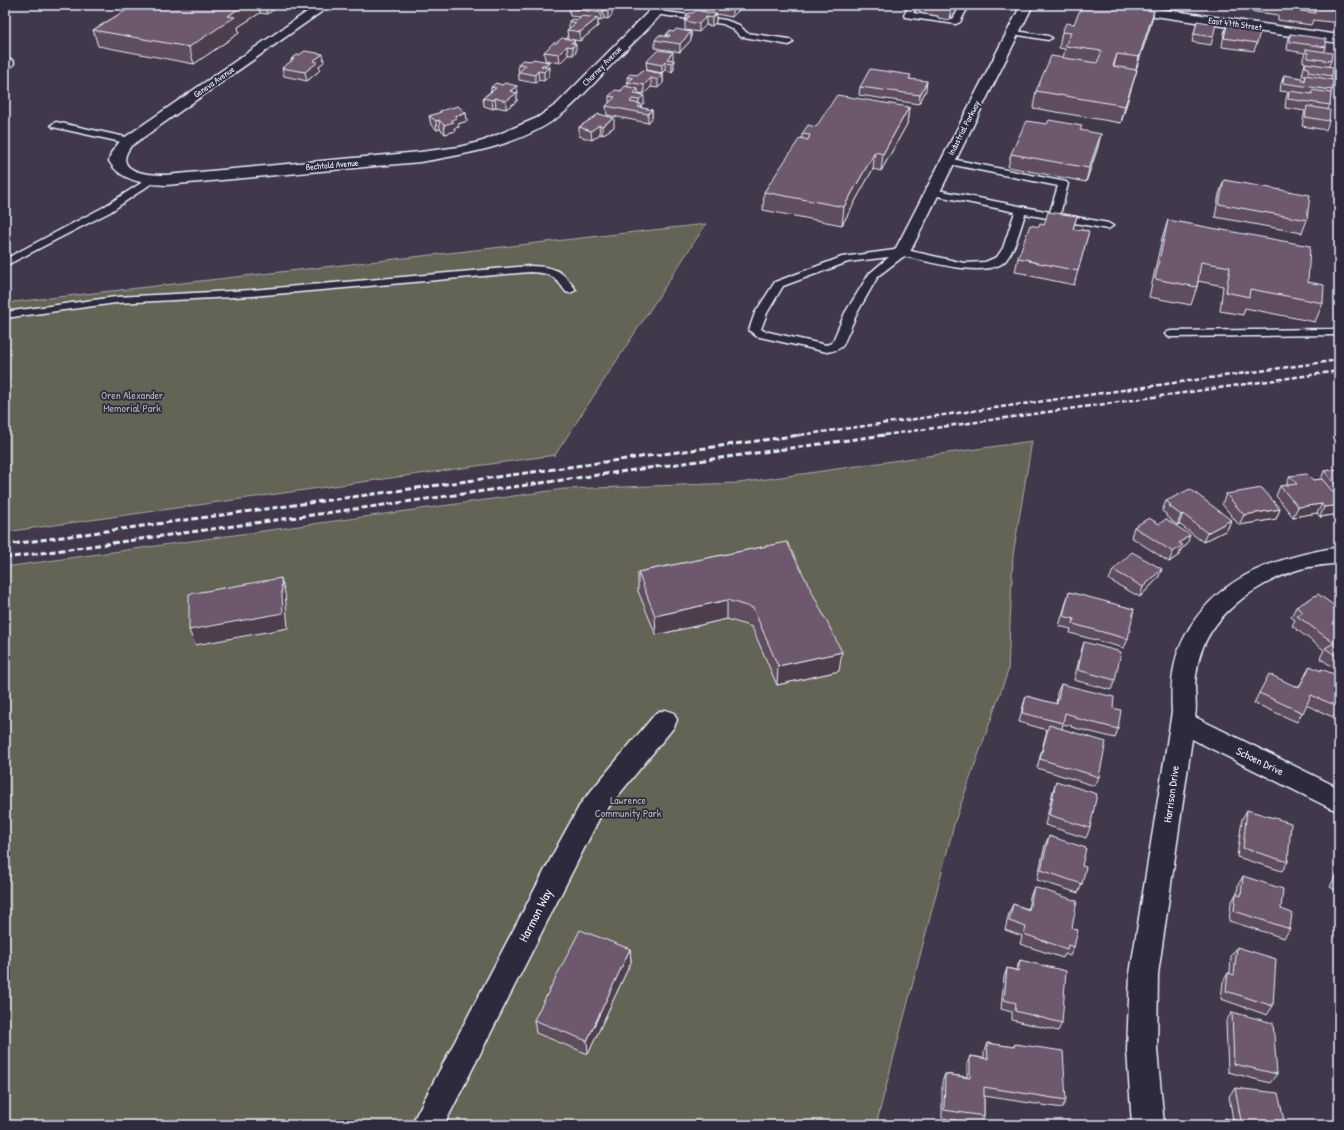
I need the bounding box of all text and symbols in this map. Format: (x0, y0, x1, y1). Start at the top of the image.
street label: East 47th Street (1207, 14, 1263, 34)
street label: Charney Avenue (580, 43, 625, 89)
street label: Geneva Avenue (191, 63, 237, 101)
street label: Industrial Parkway (945, 98, 983, 157)
street label: Bechtold Avenue (305, 157, 359, 173)
park label: Oren Alexander Memorial Park (101, 388, 164, 415)
street label: Schoen Drive (1234, 744, 1287, 779)
street label: Harrison Drive (1160, 764, 1182, 823)
park label: Lawrence Community Park (595, 793, 662, 820)
street label: Harmon Way (514, 885, 556, 945)

